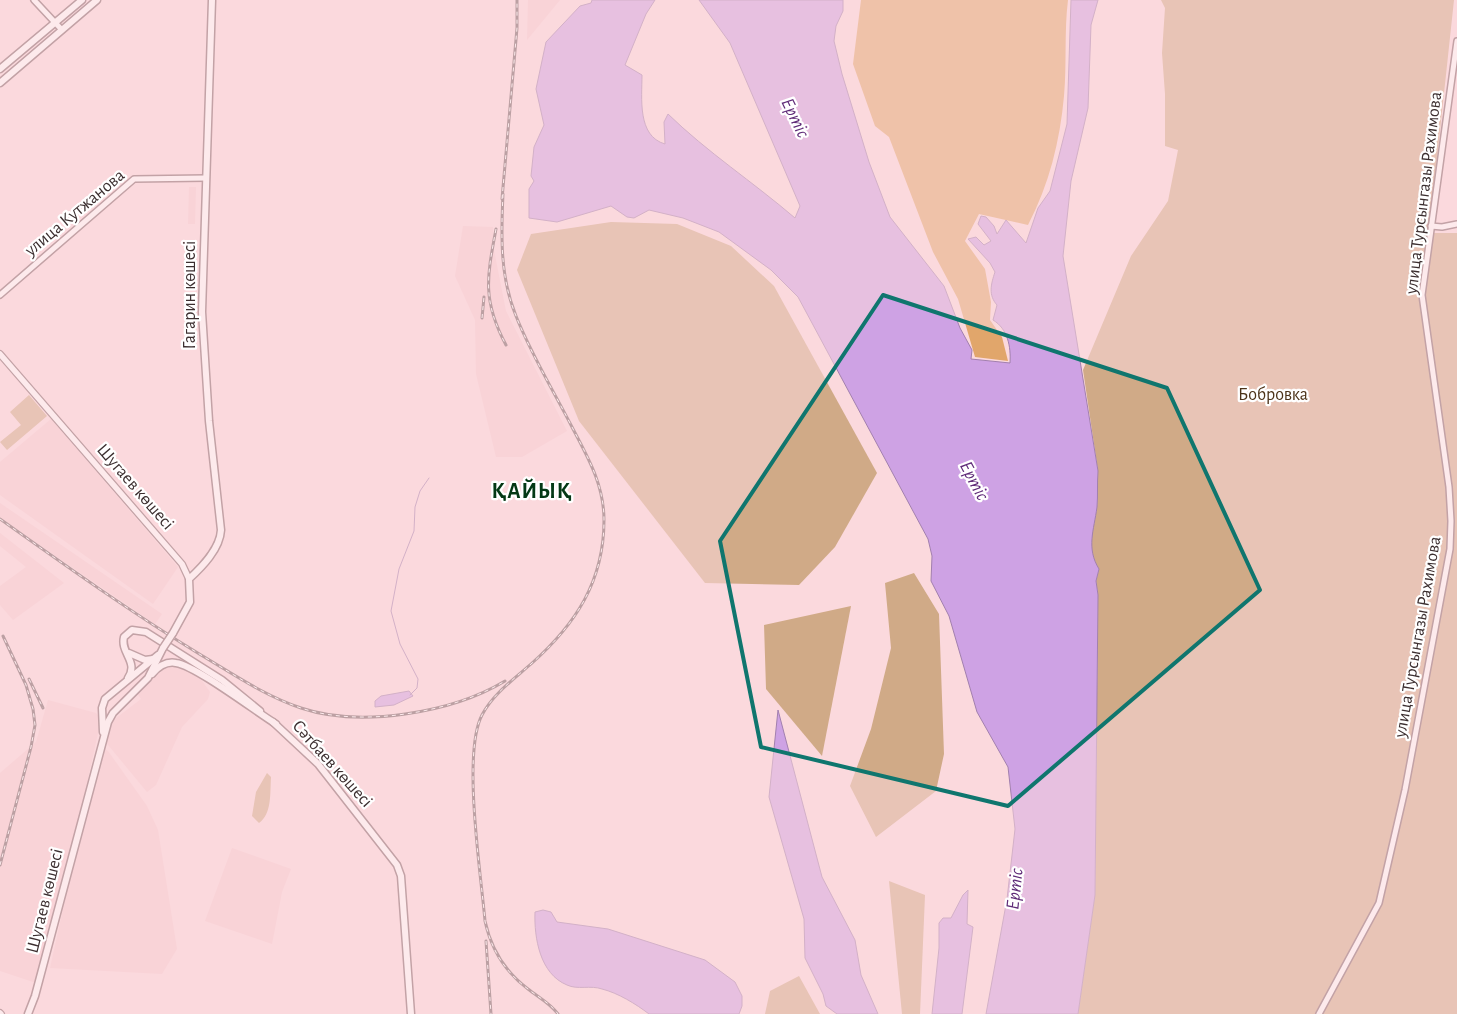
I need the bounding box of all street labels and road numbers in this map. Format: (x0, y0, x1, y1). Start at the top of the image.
street label: улица Турсынгазы Рахимова (1403, 91, 1445, 296)
street label: улица Кутжанова (21, 166, 128, 260)
street label: Гагарин көшесі (181, 241, 199, 349)
street label: Шугаев көшесі (93, 441, 177, 533)
street label: улица Турсынгазы Рахимова (1391, 535, 1445, 740)
street label: Сәтбаев көшесі (288, 716, 376, 811)
street label: Шугаев көшесі (23, 847, 67, 955)

